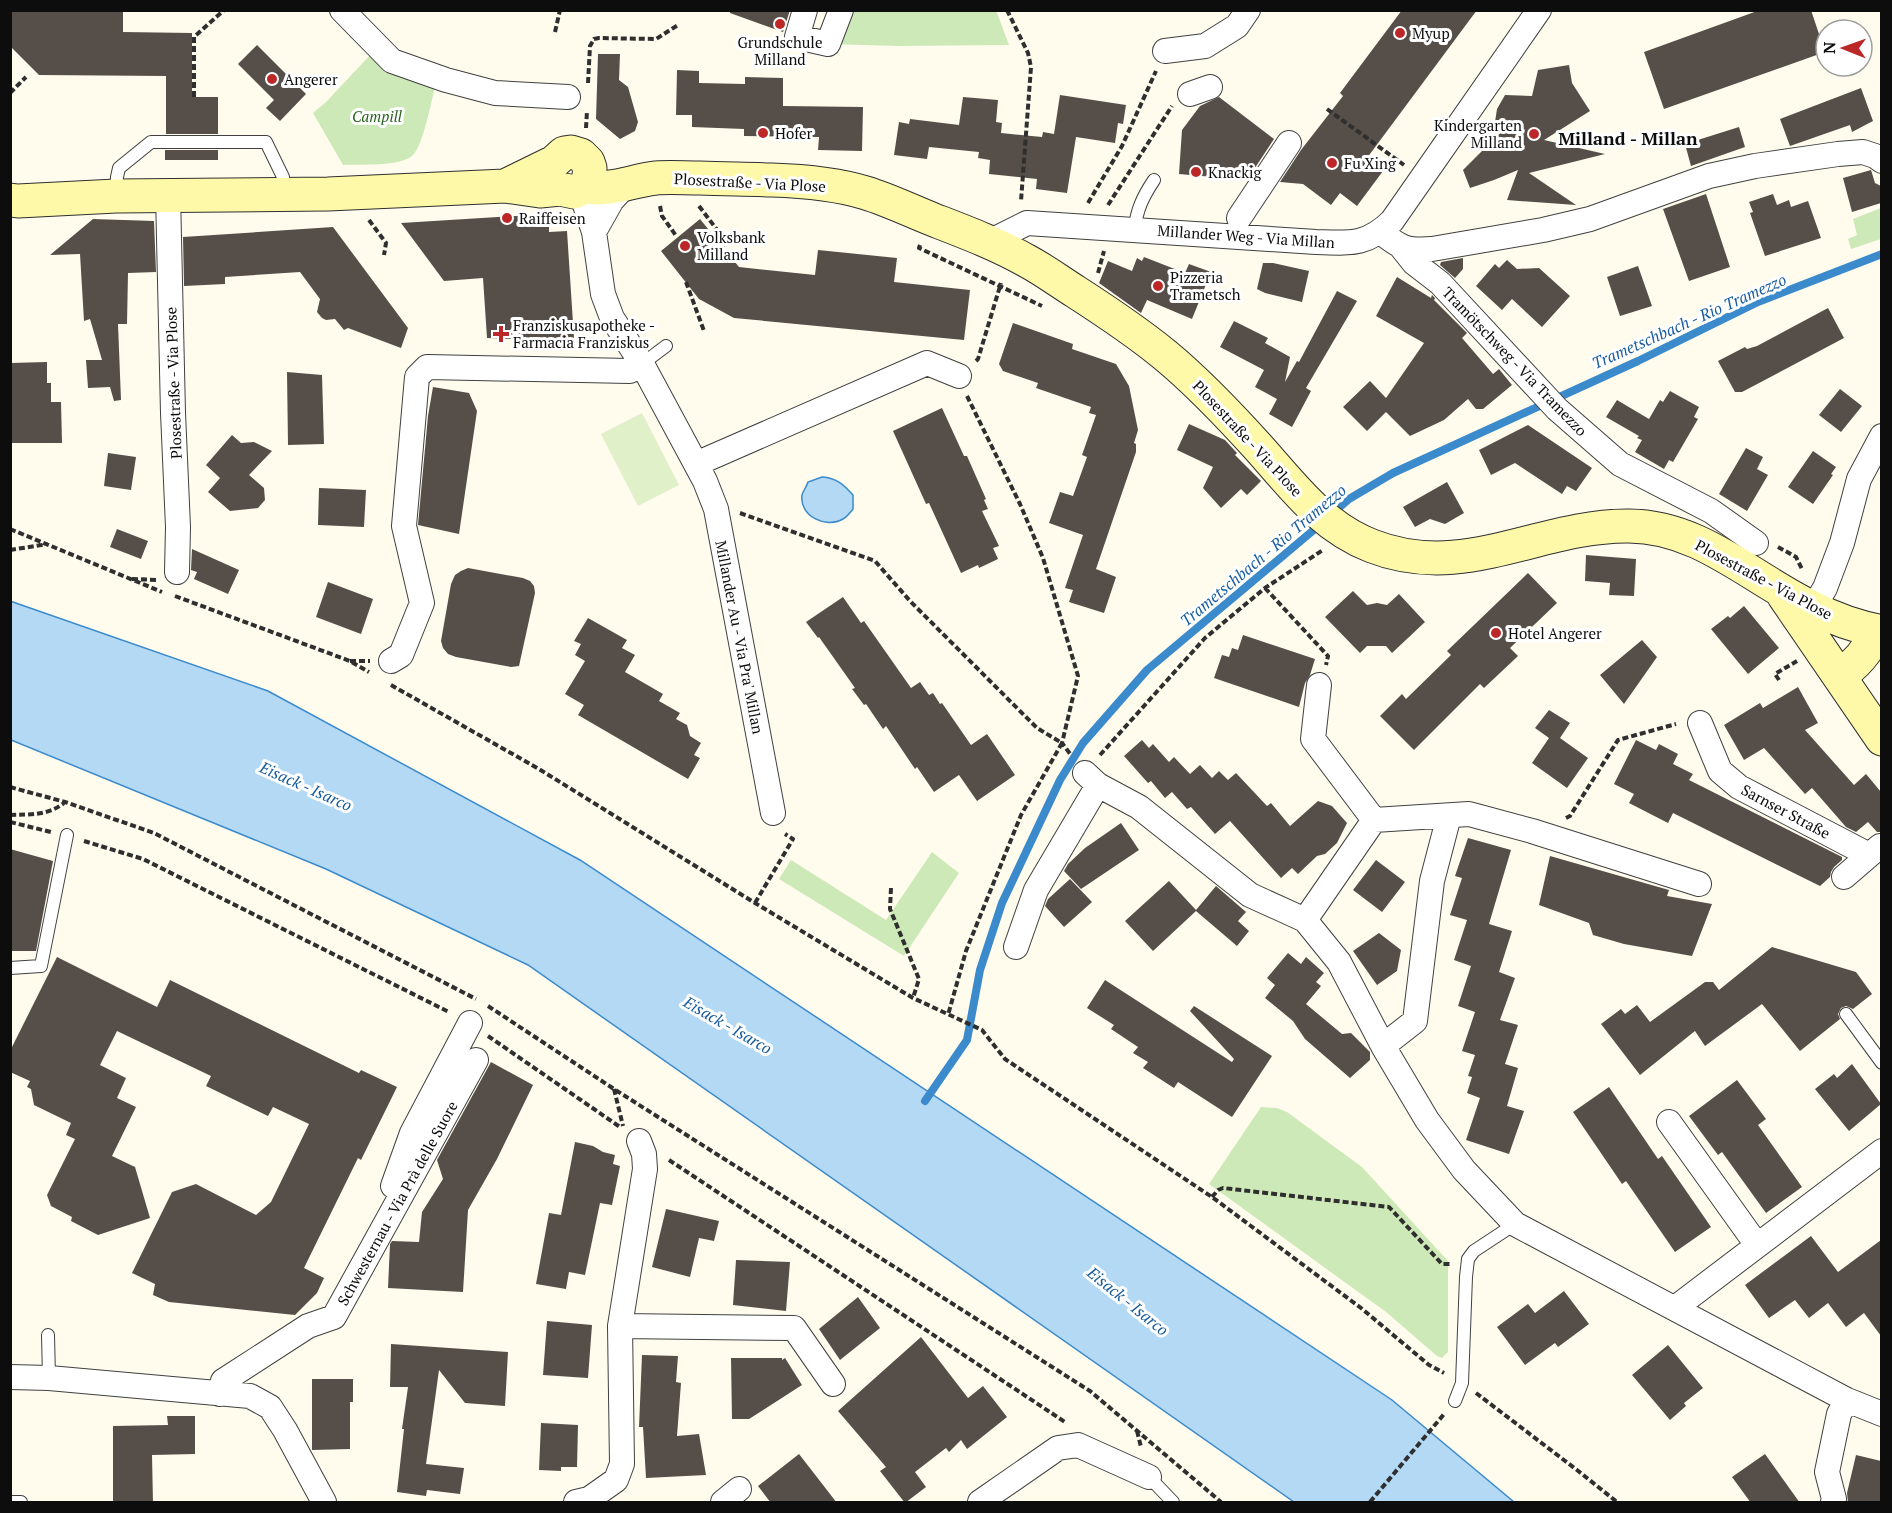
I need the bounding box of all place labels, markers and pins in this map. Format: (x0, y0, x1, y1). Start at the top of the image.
marker: Grundschule Milland (773, 17, 787, 31)
place label: Myup (1412, 23, 1450, 43)
marker: Myup (1393, 26, 1407, 40)
place label: Grundschule Milland (738, 32, 822, 69)
place label: Angerer (284, 69, 338, 89)
marker: Angerer (265, 72, 279, 86)
place label: Kindergarten Milland (1434, 115, 1522, 152)
place label: Hofer (775, 123, 813, 143)
marker: Hofer (756, 126, 770, 140)
marker: Kindergarten Milland (1527, 127, 1541, 141)
place label: Fu Xing (1344, 153, 1397, 173)
marker: Fu Xing (1325, 156, 1339, 170)
place label: Knackig (1208, 162, 1262, 182)
marker: Knackig (1189, 165, 1203, 179)
place label: Raiffeisen (519, 208, 586, 228)
marker: Raiffeisen (500, 211, 514, 225)
place label: Volksbank Milland (697, 227, 766, 264)
marker: Volksbank Milland (678, 239, 692, 253)
place label: Pizzeria Trametsch (1170, 267, 1241, 304)
marker: Pizzeria Trametsch (1151, 279, 1165, 293)
place label: Franziskusapotheke - Farmacia Franziskus (513, 315, 655, 352)
marker: Franziskusapotheke - Farmacia Franziskus (494, 327, 508, 341)
place label: Hotel Angerer (1508, 623, 1602, 643)
marker: Hotel Angerer (1489, 626, 1503, 640)

